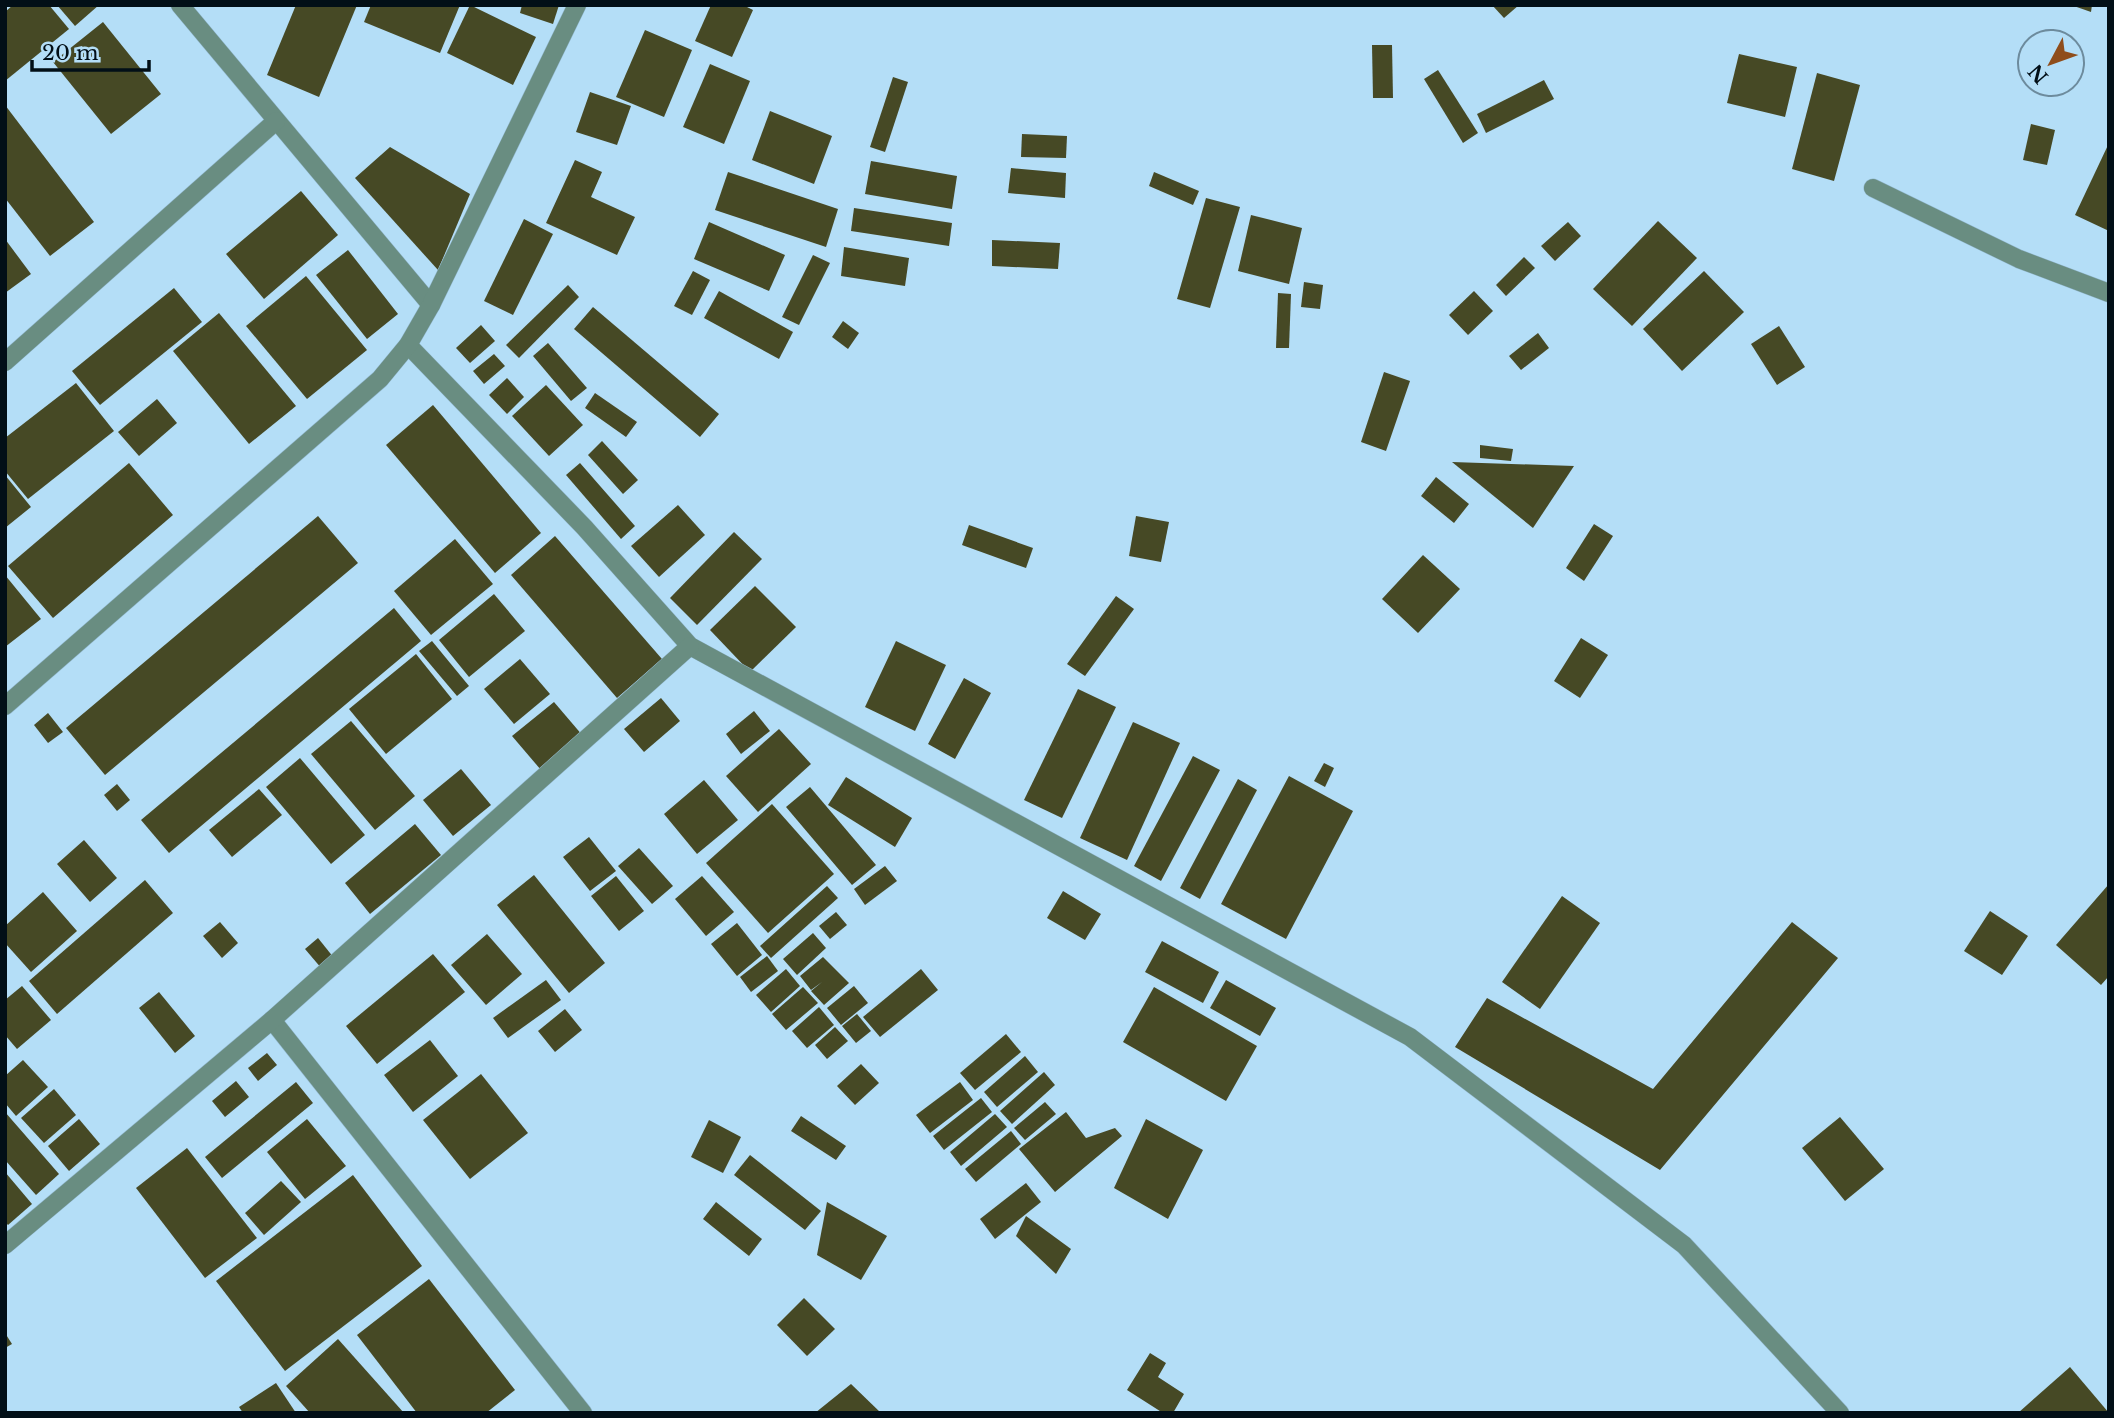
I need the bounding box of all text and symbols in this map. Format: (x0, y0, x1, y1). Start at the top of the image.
scale bar (32, 28, 149, 72)
north arrow (2016, 28, 2086, 98)
text: 20 m (42, 40, 99, 66)
text: N (2024, 59, 2053, 88)

